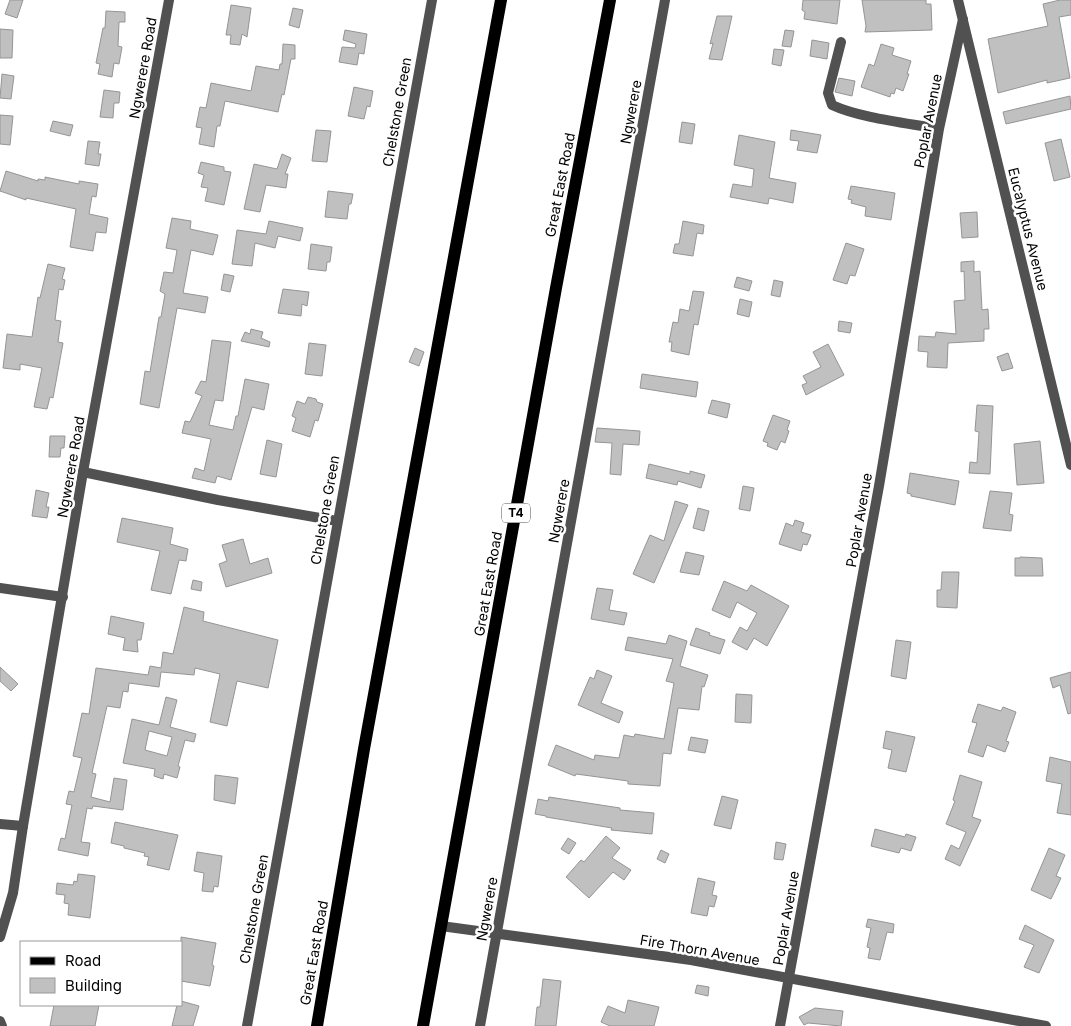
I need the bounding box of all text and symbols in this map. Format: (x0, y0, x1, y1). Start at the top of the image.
street label: Ngwerere Road (125, 16, 160, 120)
street label: Chelstone Green (379, 56, 414, 168)
street label: Poplar Avenue (910, 72, 945, 169)
street label: Ngwerere (617, 78, 645, 145)
street label: Great East Road (541, 131, 578, 239)
street label: Eucalyptus Avenue (1005, 166, 1052, 292)
street label: Ngwerere Road (53, 415, 88, 519)
street label: Chelstone Green (307, 454, 342, 566)
street label: Poplar Avenue (842, 471, 875, 568)
street label: Ngwerere (545, 477, 573, 544)
road number: T4 (502, 503, 530, 522)
street label: Great East Road (470, 530, 505, 638)
street label: Chelstone Green (236, 853, 271, 965)
street label: Poplar Avenue (769, 869, 802, 966)
street label: Ngwerere (473, 875, 501, 942)
street label: Great East Road (296, 899, 331, 1007)
street label: Fire Thorn Avenue (639, 931, 761, 968)
legend (20, 941, 182, 1006)
text: Road (65, 951, 101, 970)
text: Building (65, 976, 122, 995)

